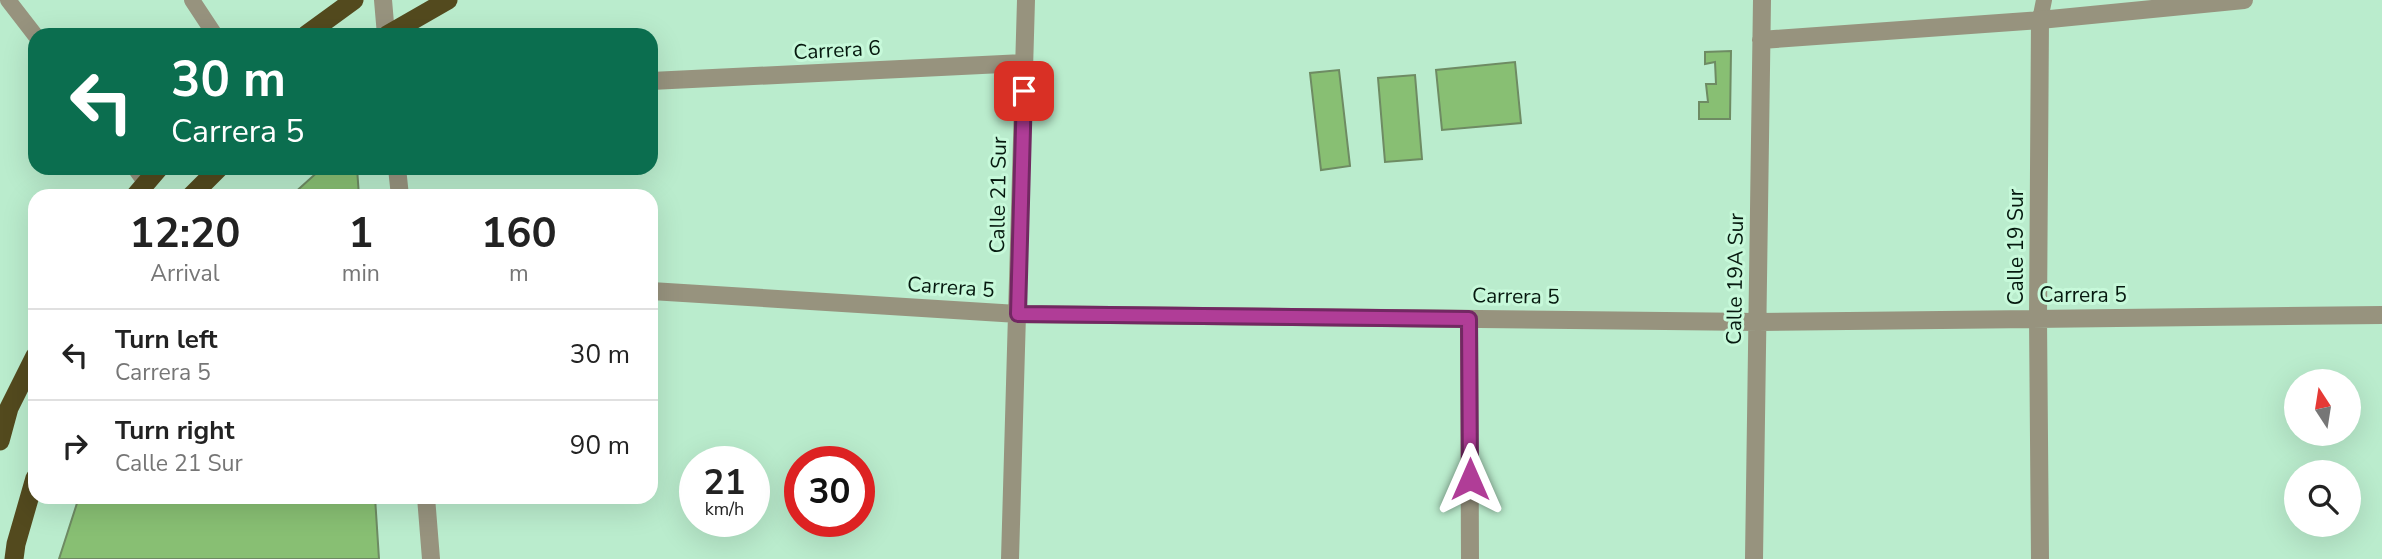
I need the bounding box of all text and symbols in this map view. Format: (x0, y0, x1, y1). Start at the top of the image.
street label: Carrera 6 (793, 34, 881, 66)
text: 30 m (171, 46, 286, 113)
icon: left (56, 56, 147, 147)
pin (994, 61, 1054, 121)
icon: arrive (1005, 72, 1043, 110)
text: Carrera 5 (171, 110, 304, 153)
street label: Calle 21 Sur (983, 136, 1013, 254)
street label: Calle 19 Sur (2002, 188, 2030, 305)
text: 12:20 (129, 205, 240, 262)
text: 1 (348, 205, 373, 262)
text: 160 (481, 205, 557, 262)
street label: Calle 19A Sur (1720, 212, 1750, 345)
text: Arrival (150, 258, 219, 289)
text: min (342, 258, 380, 289)
text: m (509, 258, 529, 289)
street label: Carrera 5 (906, 270, 996, 304)
street label: Carrera 5 (1472, 281, 1560, 311)
street label: Carrera 5 (2039, 281, 2127, 309)
text: Turn left (115, 322, 218, 357)
icon: left (56, 336, 94, 374)
text: 30 m (570, 337, 630, 372)
text: Carrera 5 (115, 357, 211, 388)
north arrow (2284, 369, 2361, 446)
map controls (2284, 369, 2361, 537)
text: Turn right (115, 413, 234, 448)
icon: right (56, 427, 94, 465)
text: 90 m (570, 428, 630, 463)
position arrow (1433, 442, 1507, 516)
speed limit sign: 30 (784, 446, 875, 537)
text: Calle 21 Sur (115, 448, 243, 479)
text: 21 (703, 459, 746, 506)
button: search (2284, 460, 2361, 537)
text: km/h (705, 497, 744, 521)

